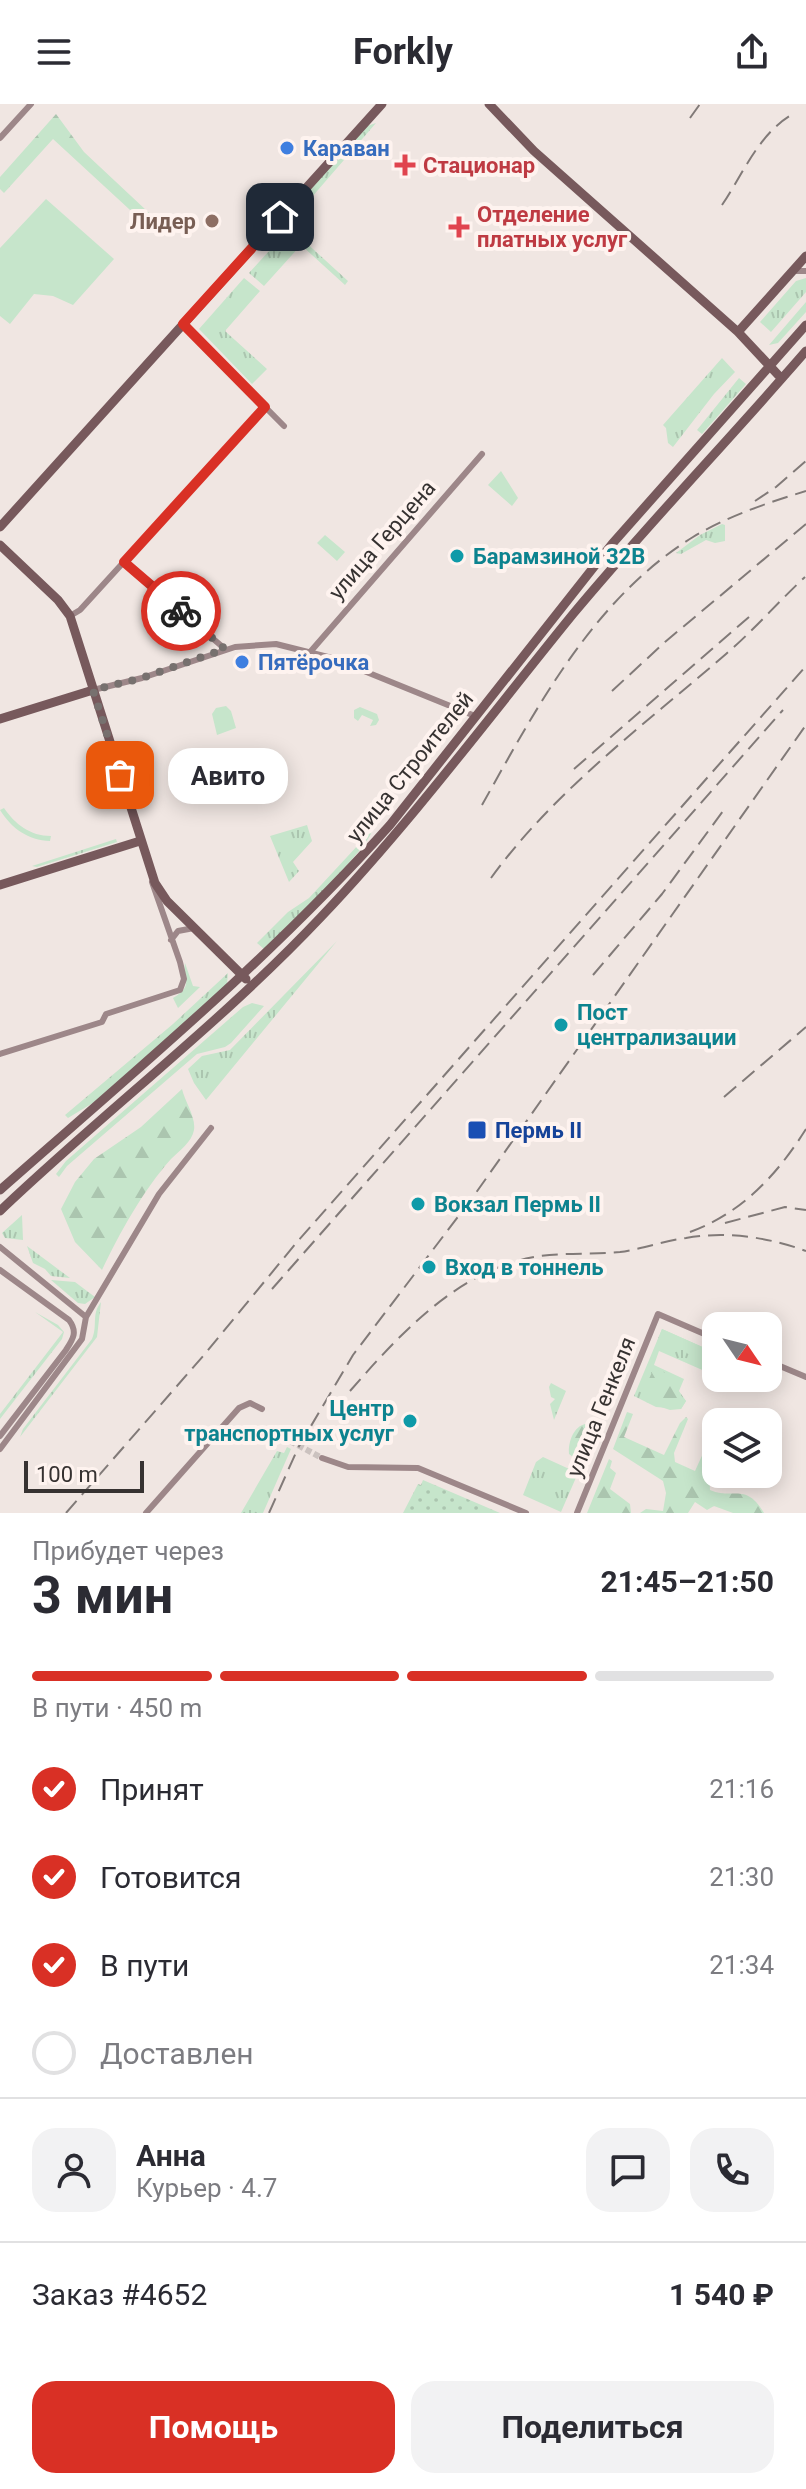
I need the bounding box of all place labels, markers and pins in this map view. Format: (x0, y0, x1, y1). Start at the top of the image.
place label: Караван (303, 136, 390, 161)
marker: Караван (278, 139, 296, 157)
place label: Стационар (423, 153, 535, 178)
marker: Стационар (394, 154, 416, 176)
pin (246, 183, 314, 251)
place label: Отделение платных услуг (477, 202, 628, 252)
place label: Лидер (130, 209, 196, 234)
marker: Лидер (203, 212, 221, 230)
marker: Отделение платных услуг (448, 216, 470, 238)
place label: Барамзиной 32В (473, 544, 645, 569)
marker: Барамзиной 32В (448, 547, 466, 565)
place label: Пятёрочка (258, 650, 370, 675)
marker: Пятёрочка (233, 653, 251, 671)
pin (86, 741, 154, 809)
callout: Авито (168, 747, 288, 803)
place label: Пост централизации (577, 1000, 736, 1050)
marker: Пост централизации (552, 1016, 570, 1034)
place label: Пермь II (495, 1118, 582, 1143)
marker: Пермь II (466, 1119, 488, 1141)
place label: Вокзал Пермь II (434, 1192, 601, 1217)
marker: Вокзал Пермь II (409, 1195, 427, 1213)
place label: Вход в тоннель (445, 1255, 604, 1280)
marker: Вход в тоннель (420, 1258, 438, 1276)
place label: Центр транспортных услуг (184, 1396, 395, 1446)
marker: Центр транспортных услуг (401, 1412, 419, 1430)

